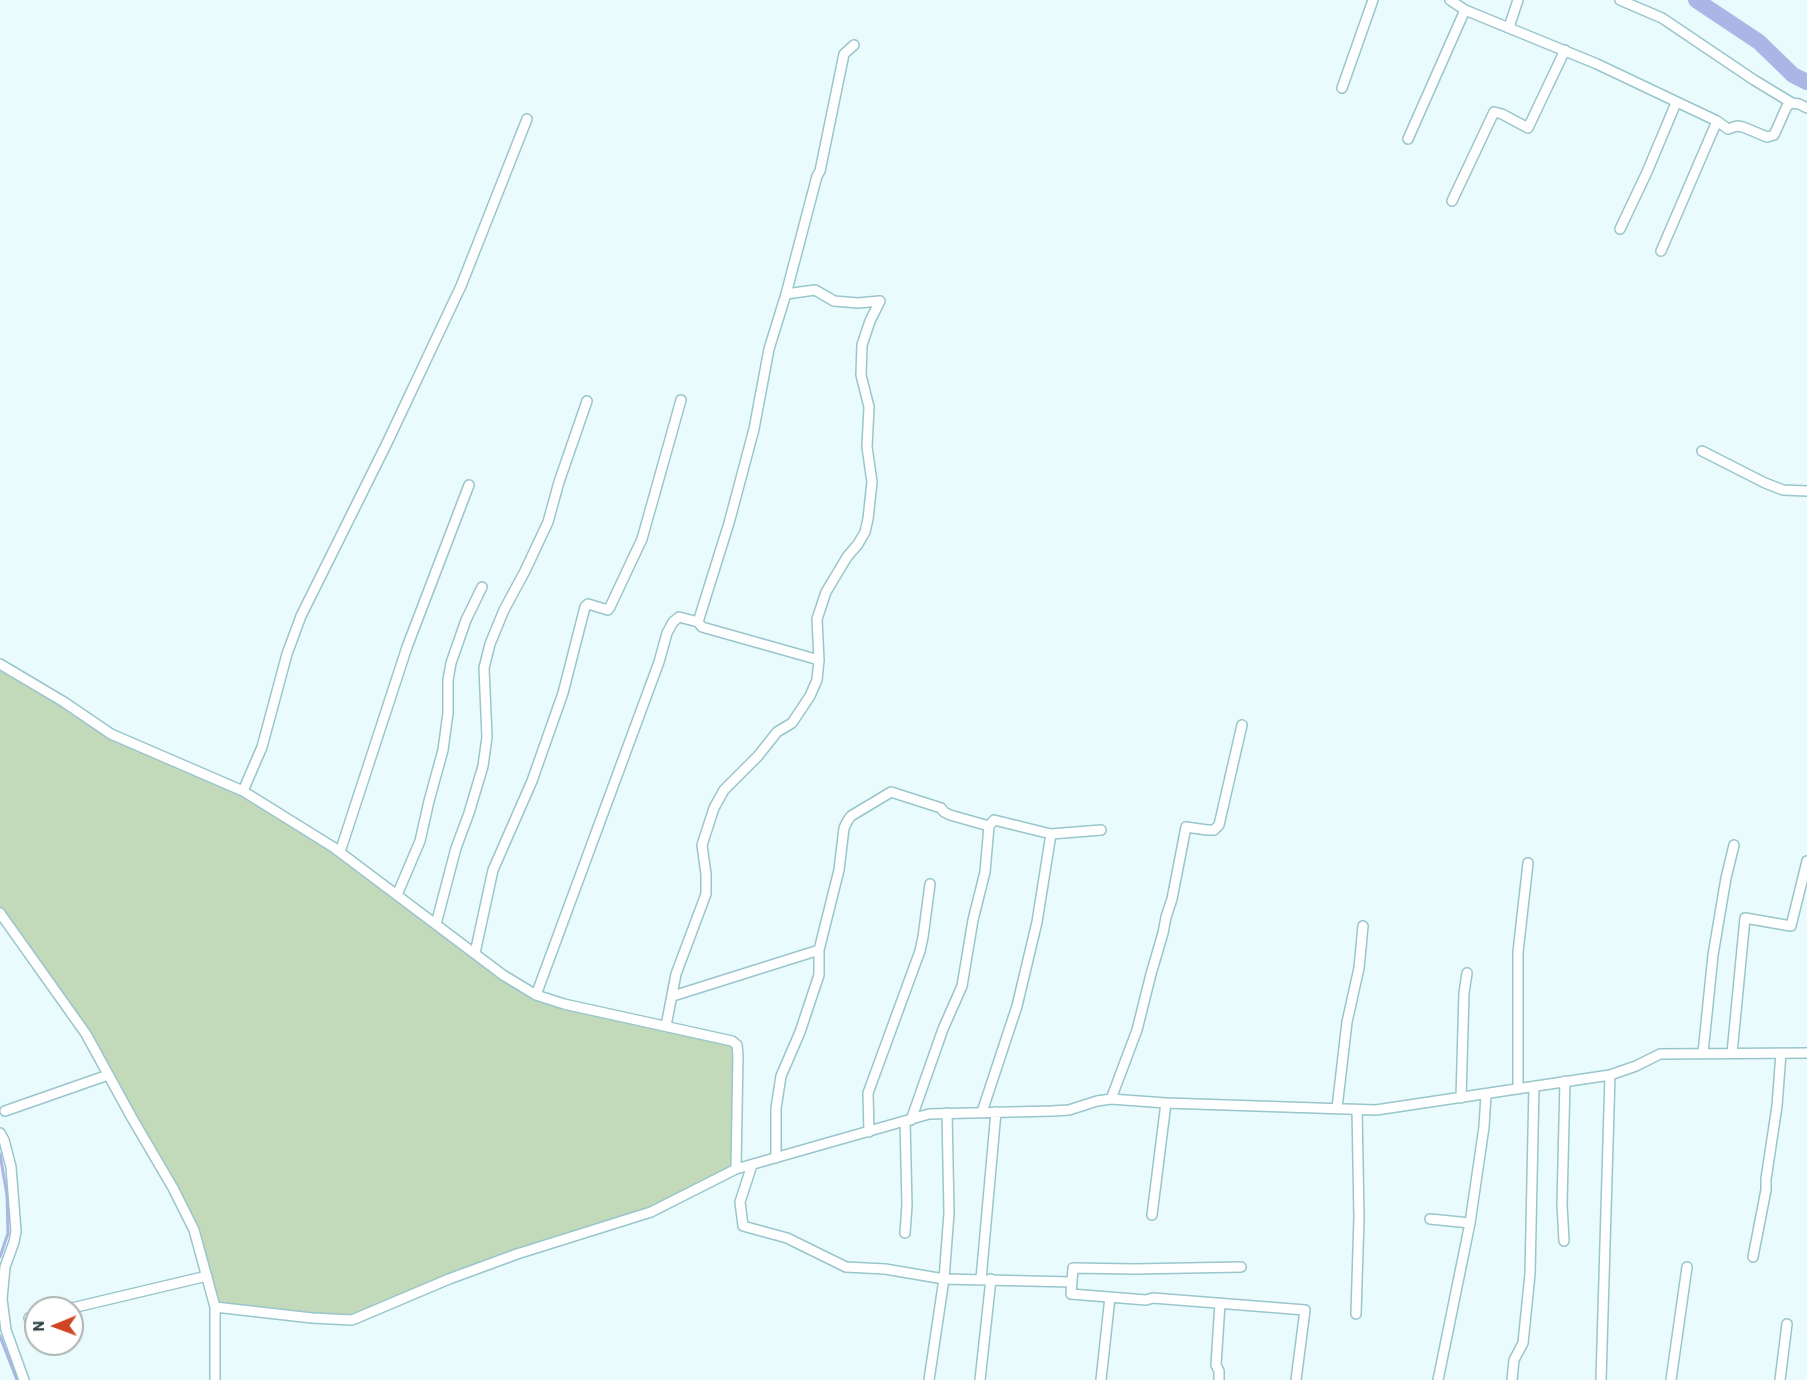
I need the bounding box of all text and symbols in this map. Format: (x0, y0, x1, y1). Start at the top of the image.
north arrow (24, 1296, 84, 1356)
text: N (28, 1321, 47, 1332)

